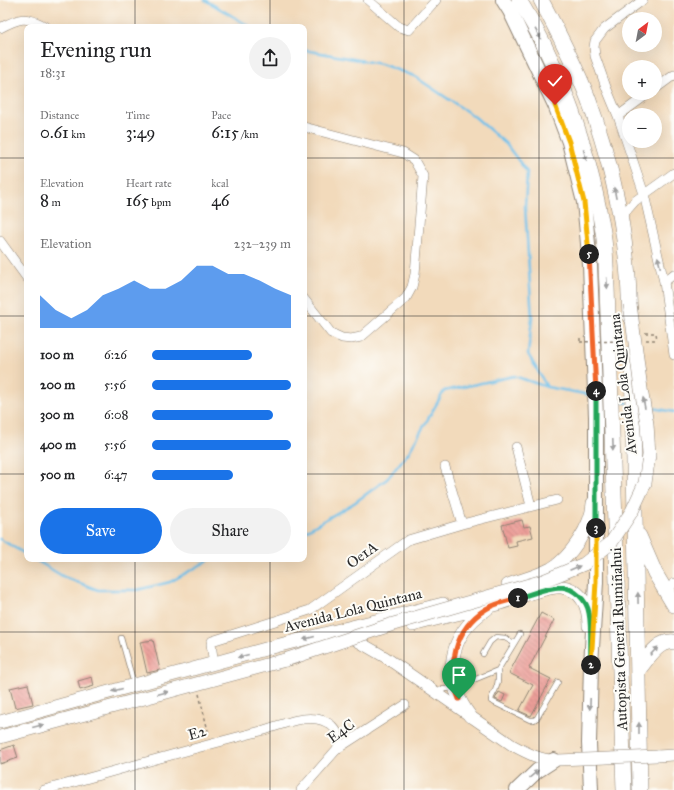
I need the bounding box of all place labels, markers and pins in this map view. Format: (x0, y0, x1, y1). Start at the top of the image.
pin (538, 64, 572, 105)
pin: 5 (579, 244, 599, 264)
pin: 4 (586, 381, 606, 401)
pin: 3 (586, 518, 606, 538)
pin: 1 (508, 588, 528, 608)
pin: 2 (581, 655, 601, 675)
pin (442, 658, 476, 699)

